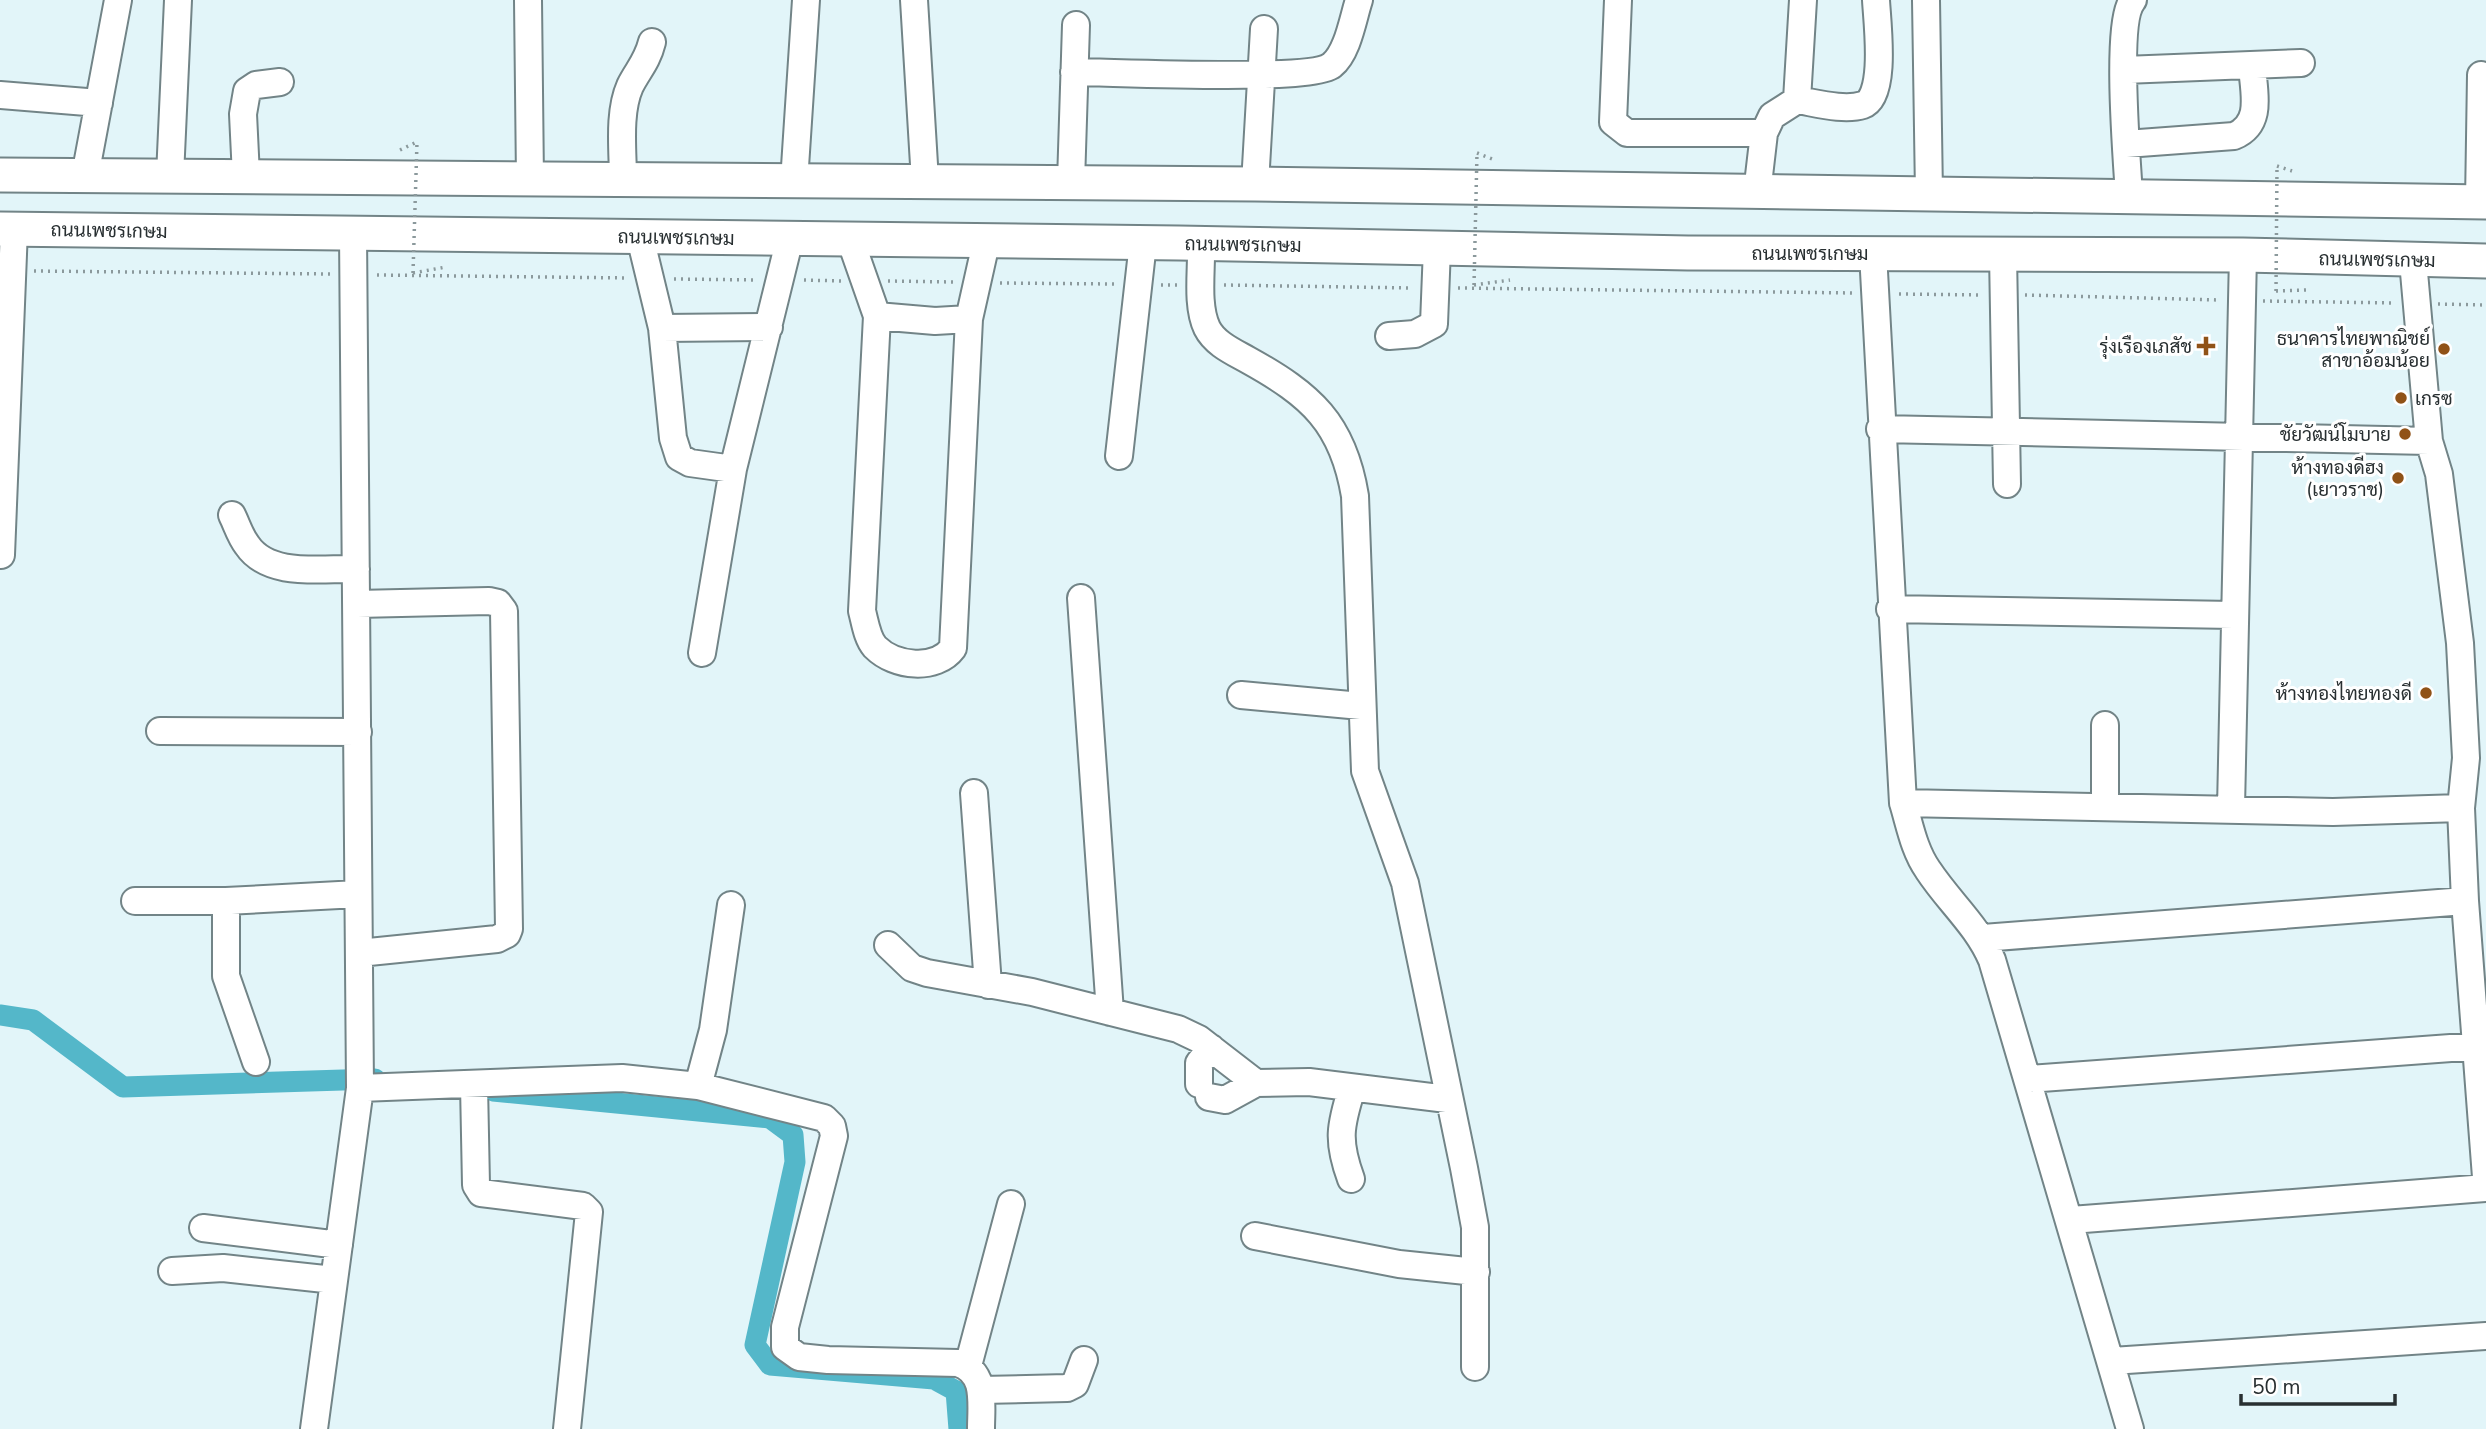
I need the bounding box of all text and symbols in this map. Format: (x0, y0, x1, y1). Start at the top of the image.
street label: ถนนเพชรเกษม (50, 217, 168, 245)
street label: ถนนเพชรเกษม (617, 224, 735, 252)
street label: ถนนเพชรเกษม (1184, 231, 1302, 259)
street label: ถนนเพชรเกษม (1752, 241, 1868, 267)
street label: ถนนเพชรเกษม (2318, 246, 2436, 274)
place label: ธนาคารไทยพาณิชย์ สาขาอ้อมน้อย (2277, 326, 2430, 374)
place label: รุ่งเรืองเภสัช (2099, 334, 2192, 360)
marker: รุ่งเรืองเภสัช (2198, 338, 2214, 354)
marker: ธนาคารไทยพาณิชย์ สาขาอ้อมน้อย (2436, 341, 2452, 357)
place label: เกรซ (2415, 386, 2453, 412)
marker: เกรซ (2393, 390, 2409, 406)
place label: ชัยวัฒน์โมบาย (2280, 422, 2391, 448)
marker: ชัยวัฒน์โมบาย (2397, 426, 2413, 442)
place label: ห้างทองดีฮง (เยาวราช) (2291, 455, 2384, 503)
marker: ห้างทองดีฮง (เยาวราช) (2390, 470, 2406, 486)
place label: ห้างทองไทยทองดี (2276, 681, 2412, 707)
marker: ห้างทองไทยทองดี (2418, 685, 2434, 701)
scale bar (2241, 1362, 2395, 1406)
text: 50 m (2252, 1373, 2301, 1401)

